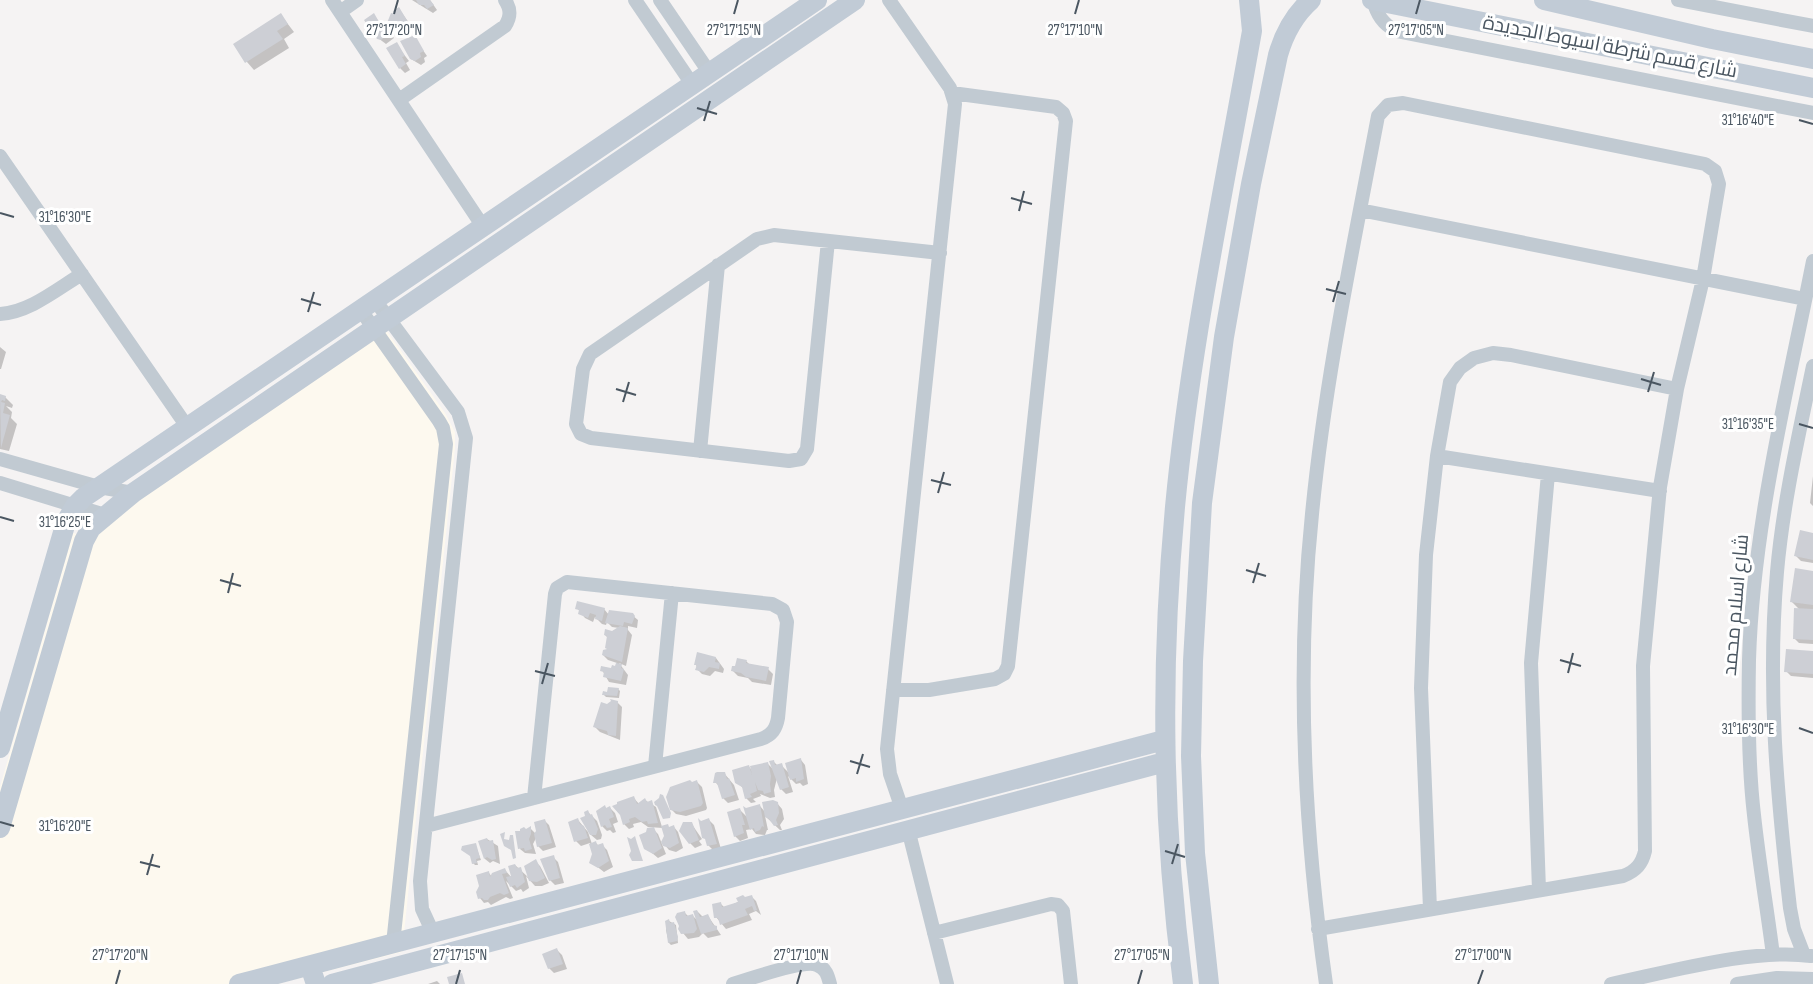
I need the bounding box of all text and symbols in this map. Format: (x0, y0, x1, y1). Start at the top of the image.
street label: شارع قسم شرطة اسيوط الجديدة (1481, 11, 1739, 84)
text: 27°17'20"N (366, 21, 422, 40)
text: 27°17'15"N (707, 21, 761, 40)
text: 27°17'10"N (1047, 21, 1103, 40)
text: 27°17'05"N (1388, 21, 1444, 40)
text: 31°16'40"E (1721, 111, 1775, 130)
text: 31°16'30"E (38, 208, 92, 227)
text: 31°16'35"E (1722, 415, 1774, 434)
text: 31°16'25"E (39, 513, 91, 532)
street label: شارع اسلام محمد (1718, 533, 1755, 677)
text: 31°16'30"E (1721, 720, 1775, 739)
text: 31°16'20"E (39, 817, 91, 836)
text: 27°17'20"N (92, 946, 148, 965)
text: 27°17'15"N (433, 946, 487, 965)
text: 27°17'10"N (773, 946, 829, 965)
text: 27°17'05"N (1114, 946, 1170, 965)
text: 27°17'00"N (1455, 946, 1511, 965)

